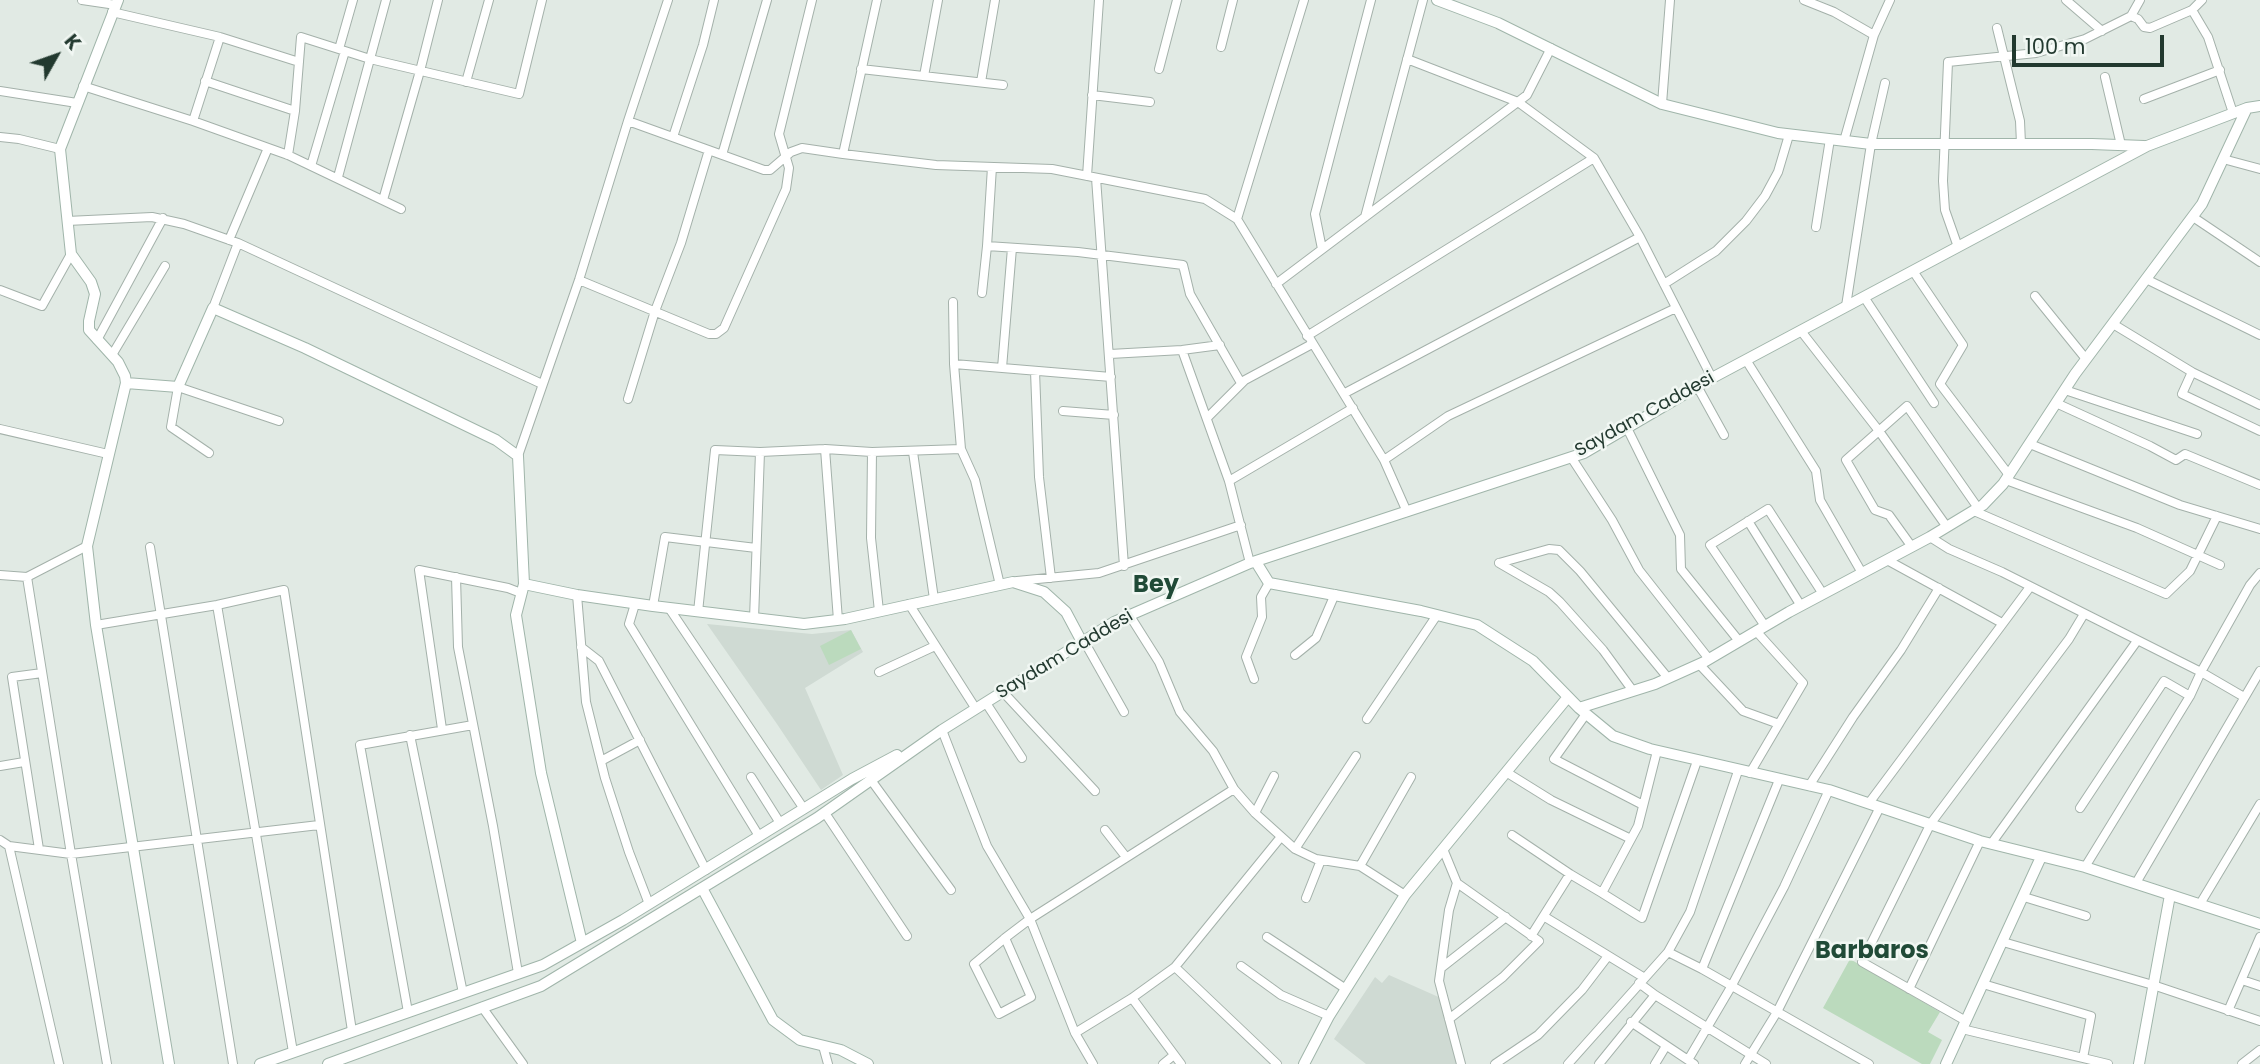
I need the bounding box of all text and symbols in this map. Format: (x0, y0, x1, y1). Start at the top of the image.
north arrow (21, 21, 91, 91)
scale bar (2015, 21, 2167, 65)
text: K (58, 28, 87, 56)
text: 100 m (2025, 32, 2085, 61)
street label: Saydam Caddesi (1572, 368, 1718, 462)
district label: Bey (1133, 572, 1179, 600)
street label: Saydam Caddesi (993, 606, 1137, 704)
district label: Barbaros (1815, 938, 1929, 966)

